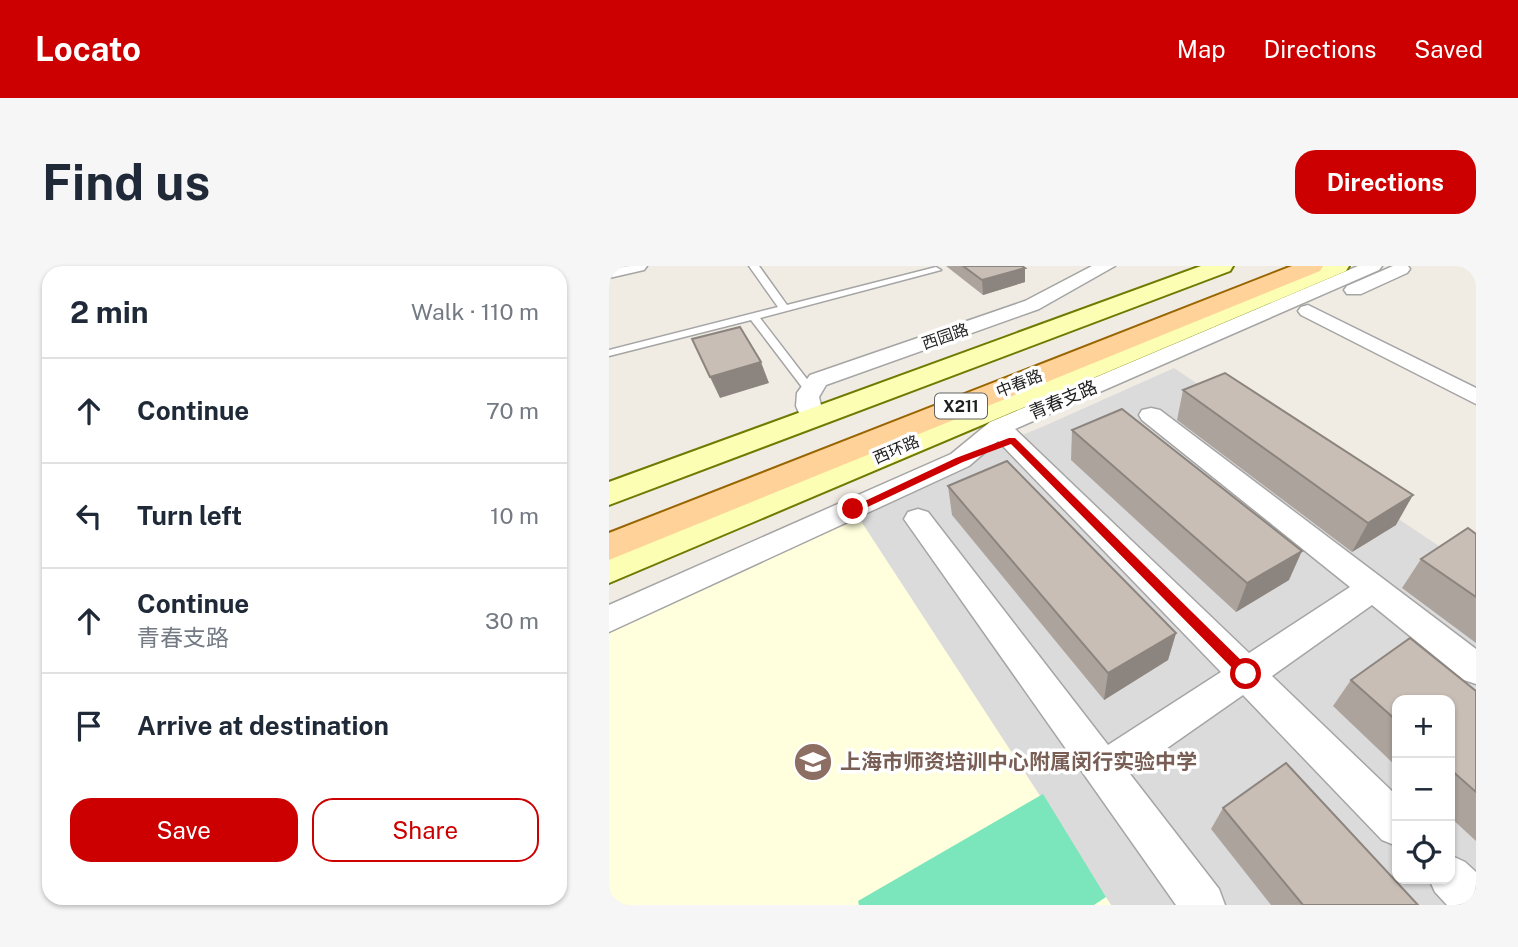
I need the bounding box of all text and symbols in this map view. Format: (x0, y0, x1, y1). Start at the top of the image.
text: Locato (35, 30, 141, 68)
text: Map (1177, 35, 1226, 63)
text: Directions (1264, 35, 1376, 63)
text: Saved (1414, 35, 1483, 63)
button: Directions (1295, 150, 1476, 214)
text: Find us (42, 153, 210, 211)
text: 2 min (70, 294, 149, 330)
text: Walk · 110 m (411, 298, 539, 325)
street label: 西园路 (919, 320, 971, 353)
street label: 中春路 (993, 366, 1045, 401)
street label: 青春支路 (1026, 376, 1100, 423)
icon: ahead (70, 392, 108, 430)
road number: X211 (935, 394, 987, 418)
text: Continue (137, 395, 249, 426)
text: 70 m (486, 397, 539, 424)
street label: 西环路 (870, 431, 922, 468)
route end (837, 493, 868, 524)
icon: left (70, 497, 108, 535)
text: Turn left (137, 500, 242, 531)
text: 10 m (490, 502, 539, 529)
text: Continue (137, 588, 249, 619)
icon: ahead (70, 602, 108, 640)
text: 30 m (485, 607, 539, 634)
text: 青春支路 (137, 624, 229, 651)
route start (1230, 658, 1261, 689)
map controls (1392, 695, 1455, 884)
button: + (1392, 695, 1455, 758)
icon: arrive (70, 707, 108, 745)
text: Arrive at destination (137, 710, 389, 741)
school or university icon: 上海市师资培训中心附属闵行实验中学 (792, 741, 834, 783)
place label: 上海市师资培训中心附属闵行实验中学 (840, 749, 1197, 774)
button: − (1392, 758, 1455, 821)
button: Save (70, 798, 298, 862)
button: Share (312, 798, 539, 862)
button: locate (1392, 821, 1455, 884)

